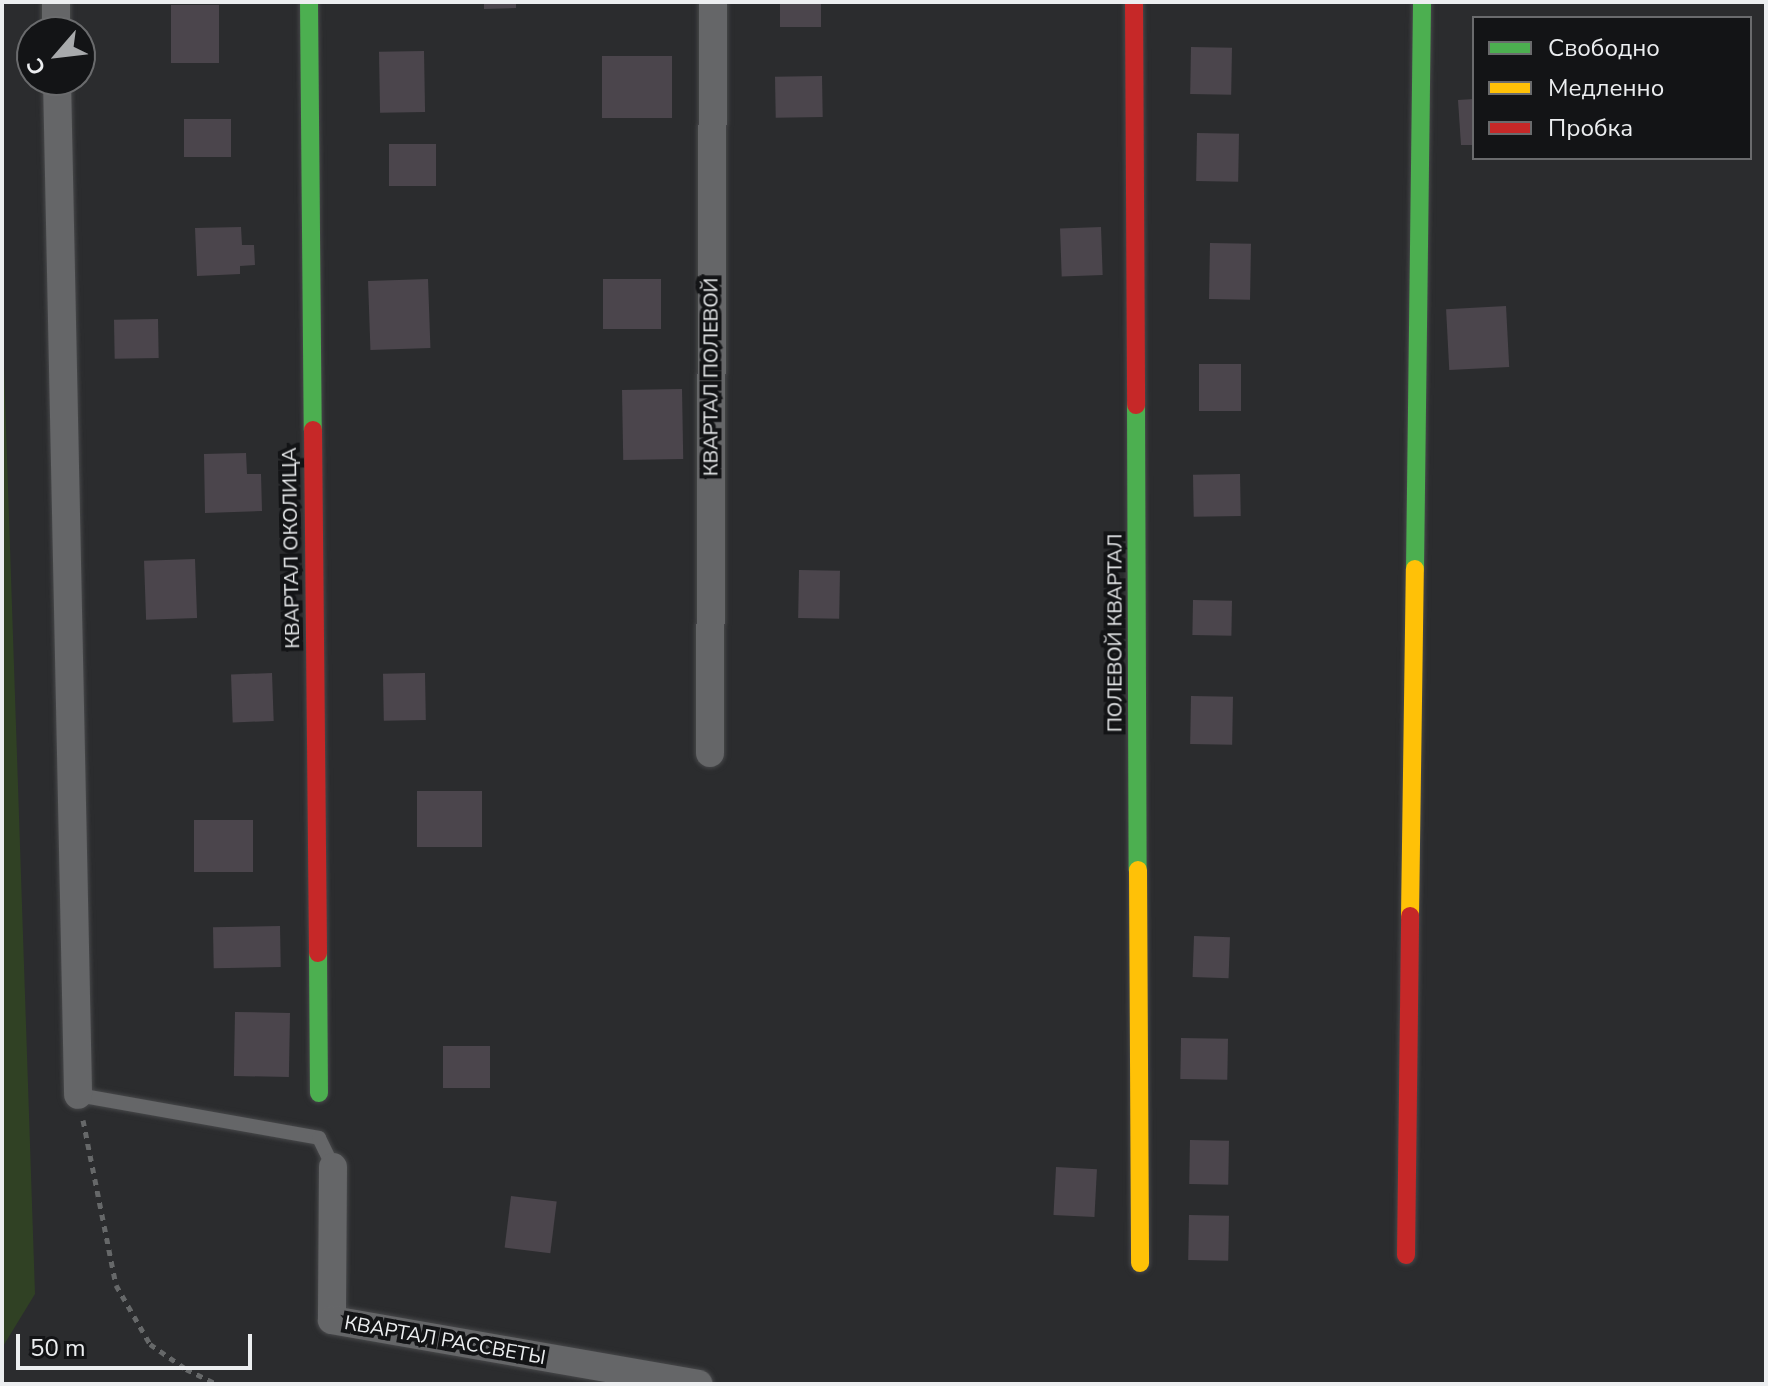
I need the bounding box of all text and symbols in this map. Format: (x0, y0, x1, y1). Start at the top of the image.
north arrow (16, 16, 96, 96)
legend (1472, 16, 1752, 160)
text: Свободно (1548, 32, 1660, 64)
text: С (20, 53, 53, 80)
text: Медленно (1548, 72, 1664, 104)
text: Пробка (1548, 112, 1633, 144)
street label: КВАРТАЛ ПОЛЕВОЙ (699, 278, 723, 476)
street label: КВАРТАЛ ОКОЛИЦА (277, 447, 305, 649)
street label: ПОЛЕВОЙ КВАРТАЛ (1103, 534, 1127, 732)
street label: КВАРТАЛ РАССВЕТЫ (343, 1310, 547, 1370)
scale bar (20, 1318, 256, 1368)
text: 50 m (30, 1332, 86, 1364)

